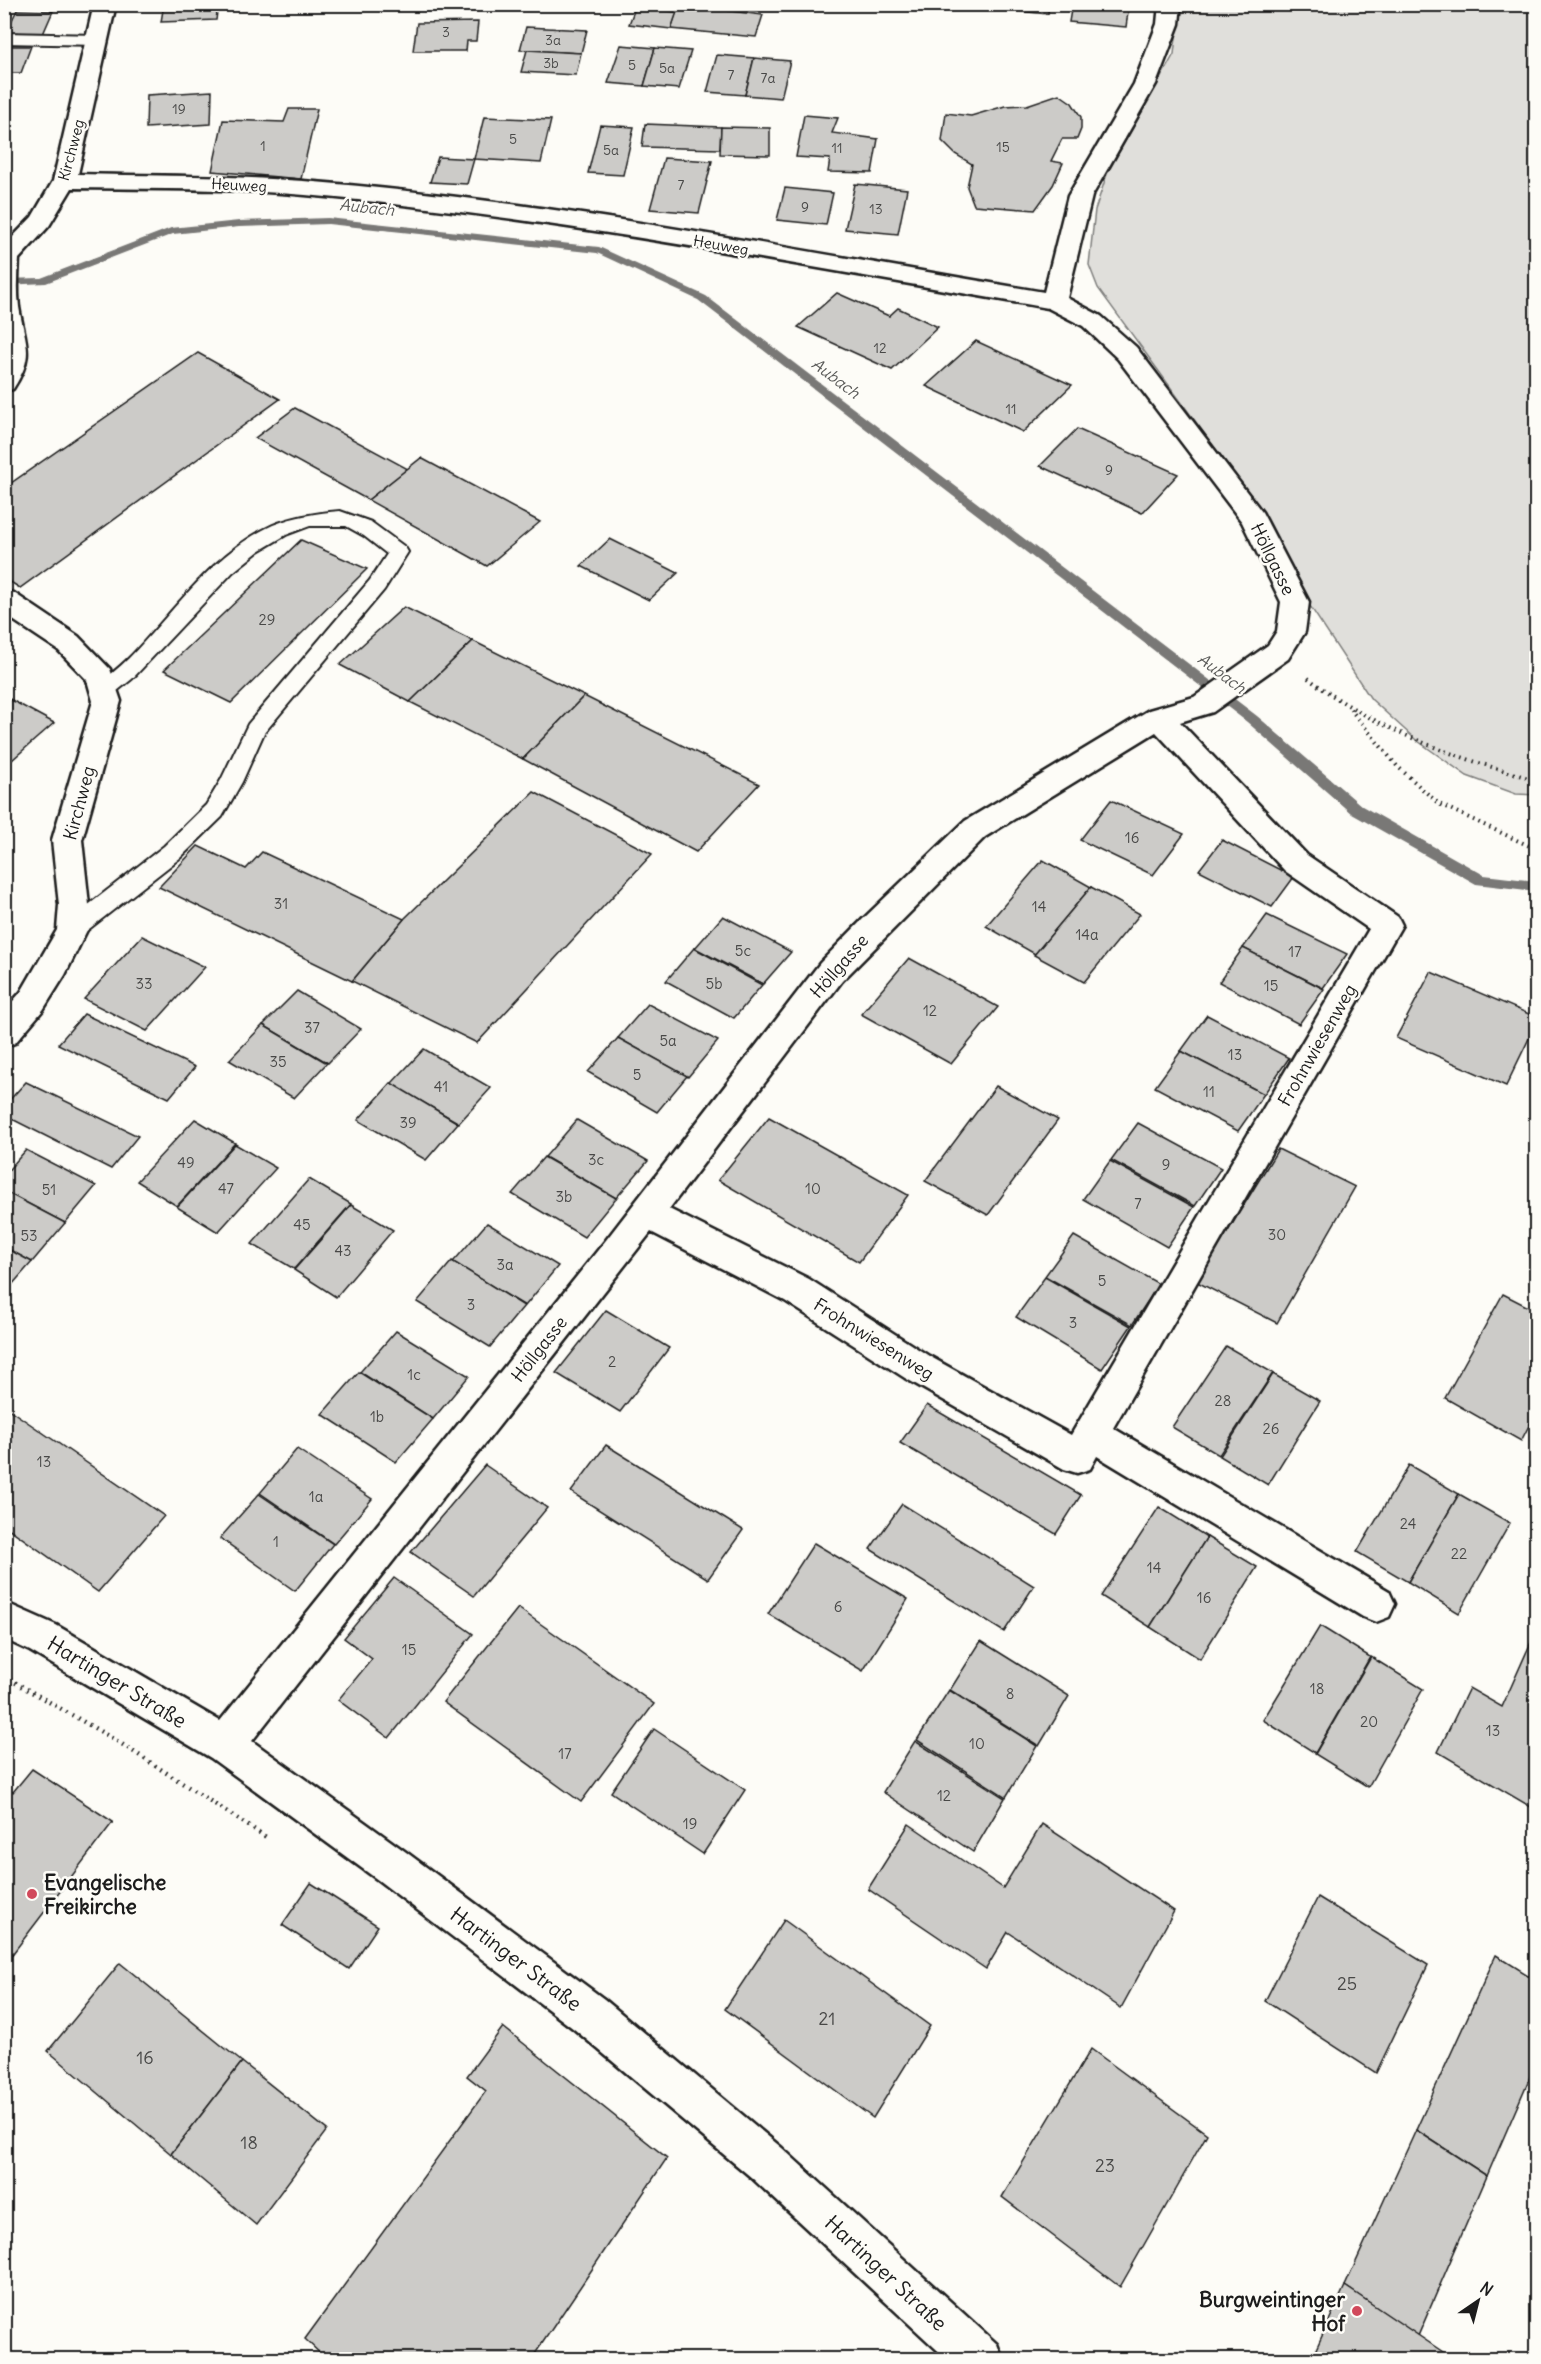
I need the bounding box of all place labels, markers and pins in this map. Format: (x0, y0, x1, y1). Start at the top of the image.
place label: Evangelische Freikirche (44, 1869, 166, 1920)
marker: Evangelische Freikirche (25, 1887, 39, 1901)
place label: Burgweintinger Hof (1199, 2286, 1346, 2337)
marker: Burgweintinger Hof (1350, 2304, 1364, 2318)

